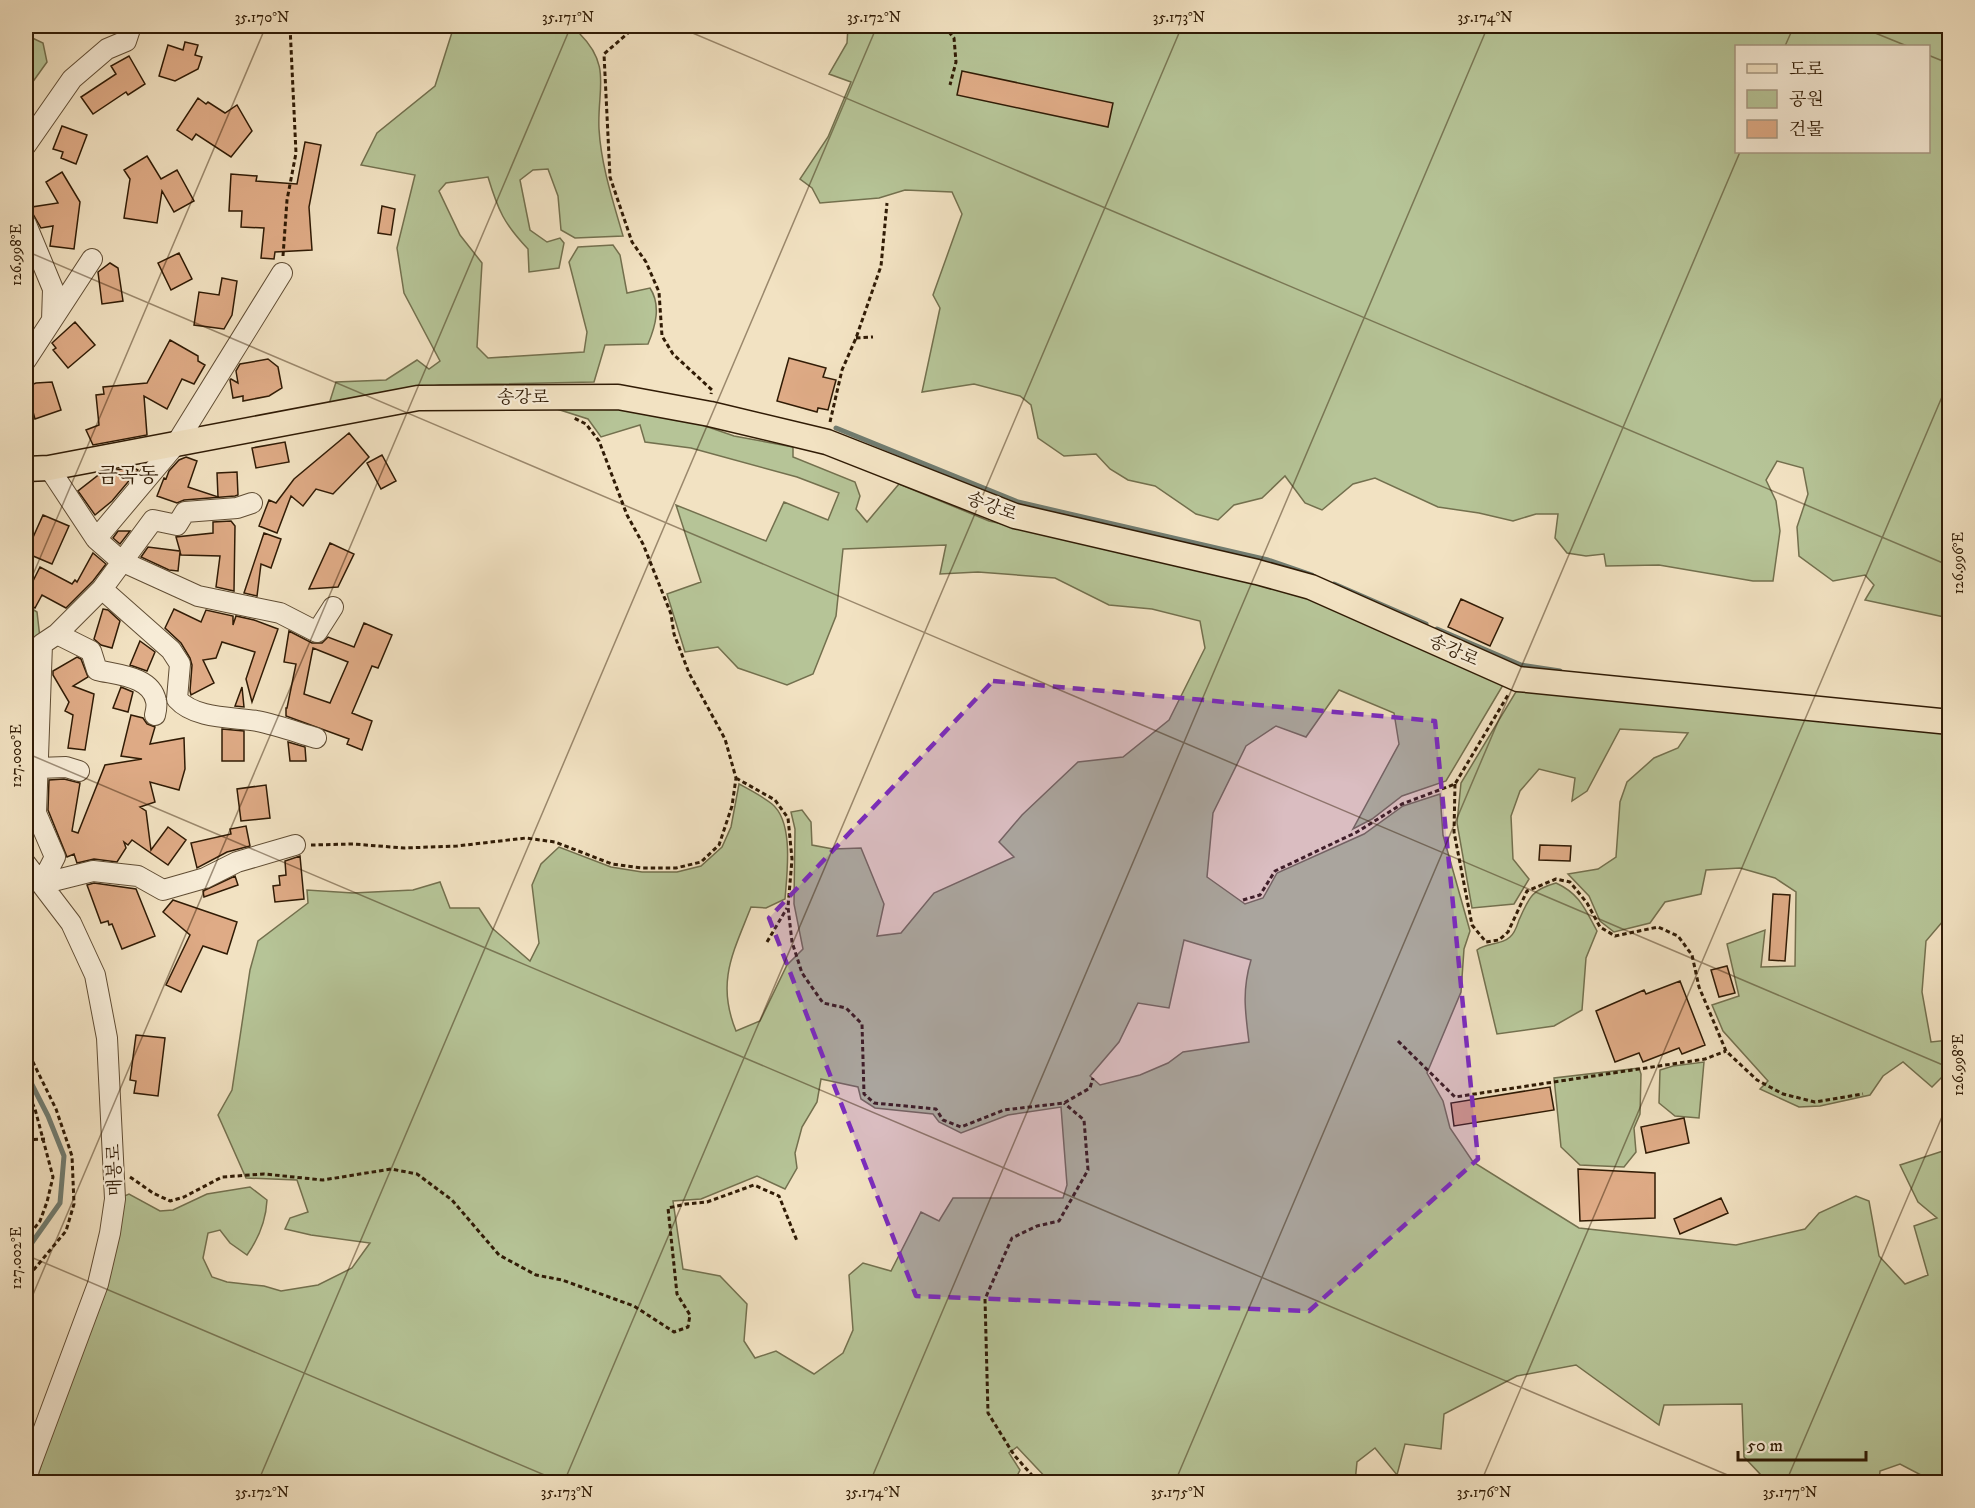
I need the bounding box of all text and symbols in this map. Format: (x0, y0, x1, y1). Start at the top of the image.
text: 35.170°N (235, 8, 289, 27)
text: 35.171°N (542, 8, 594, 27)
text: 35.172°N (847, 8, 901, 27)
text: 35.173°N (1153, 8, 1205, 27)
text: 35.174°N (1457, 8, 1513, 27)
legend (1735, 45, 1930, 153)
text: 도로 (1789, 59, 1824, 81)
text: 공원 (1789, 89, 1824, 111)
text: 건물 (1789, 119, 1824, 141)
text: 126.998°E (7, 224, 26, 286)
street label: 송강로 (497, 387, 549, 409)
district label: 금곡동 (98, 463, 158, 489)
street label: 송강로 (963, 488, 1020, 526)
text: 126.996°E (1949, 531, 1968, 594)
street label: 송강로 (1425, 630, 1482, 672)
text: 127.000°E (7, 724, 26, 788)
text: 126.998°E (1949, 1034, 1968, 1096)
street label: 매봉로 (103, 1144, 127, 1196)
text: 127.002°E (7, 1226, 26, 1289)
scale bar (1738, 1424, 1866, 1462)
text: 50 m (1747, 1435, 1783, 1457)
text: 35.172°N (235, 1483, 289, 1502)
text: 35.173°N (541, 1483, 593, 1502)
text: 35.174°N (845, 1483, 901, 1502)
text: 35.175°N (1151, 1483, 1205, 1502)
text: 35.176°N (1457, 1483, 1511, 1502)
text: 35.177°N (1763, 1483, 1817, 1502)

